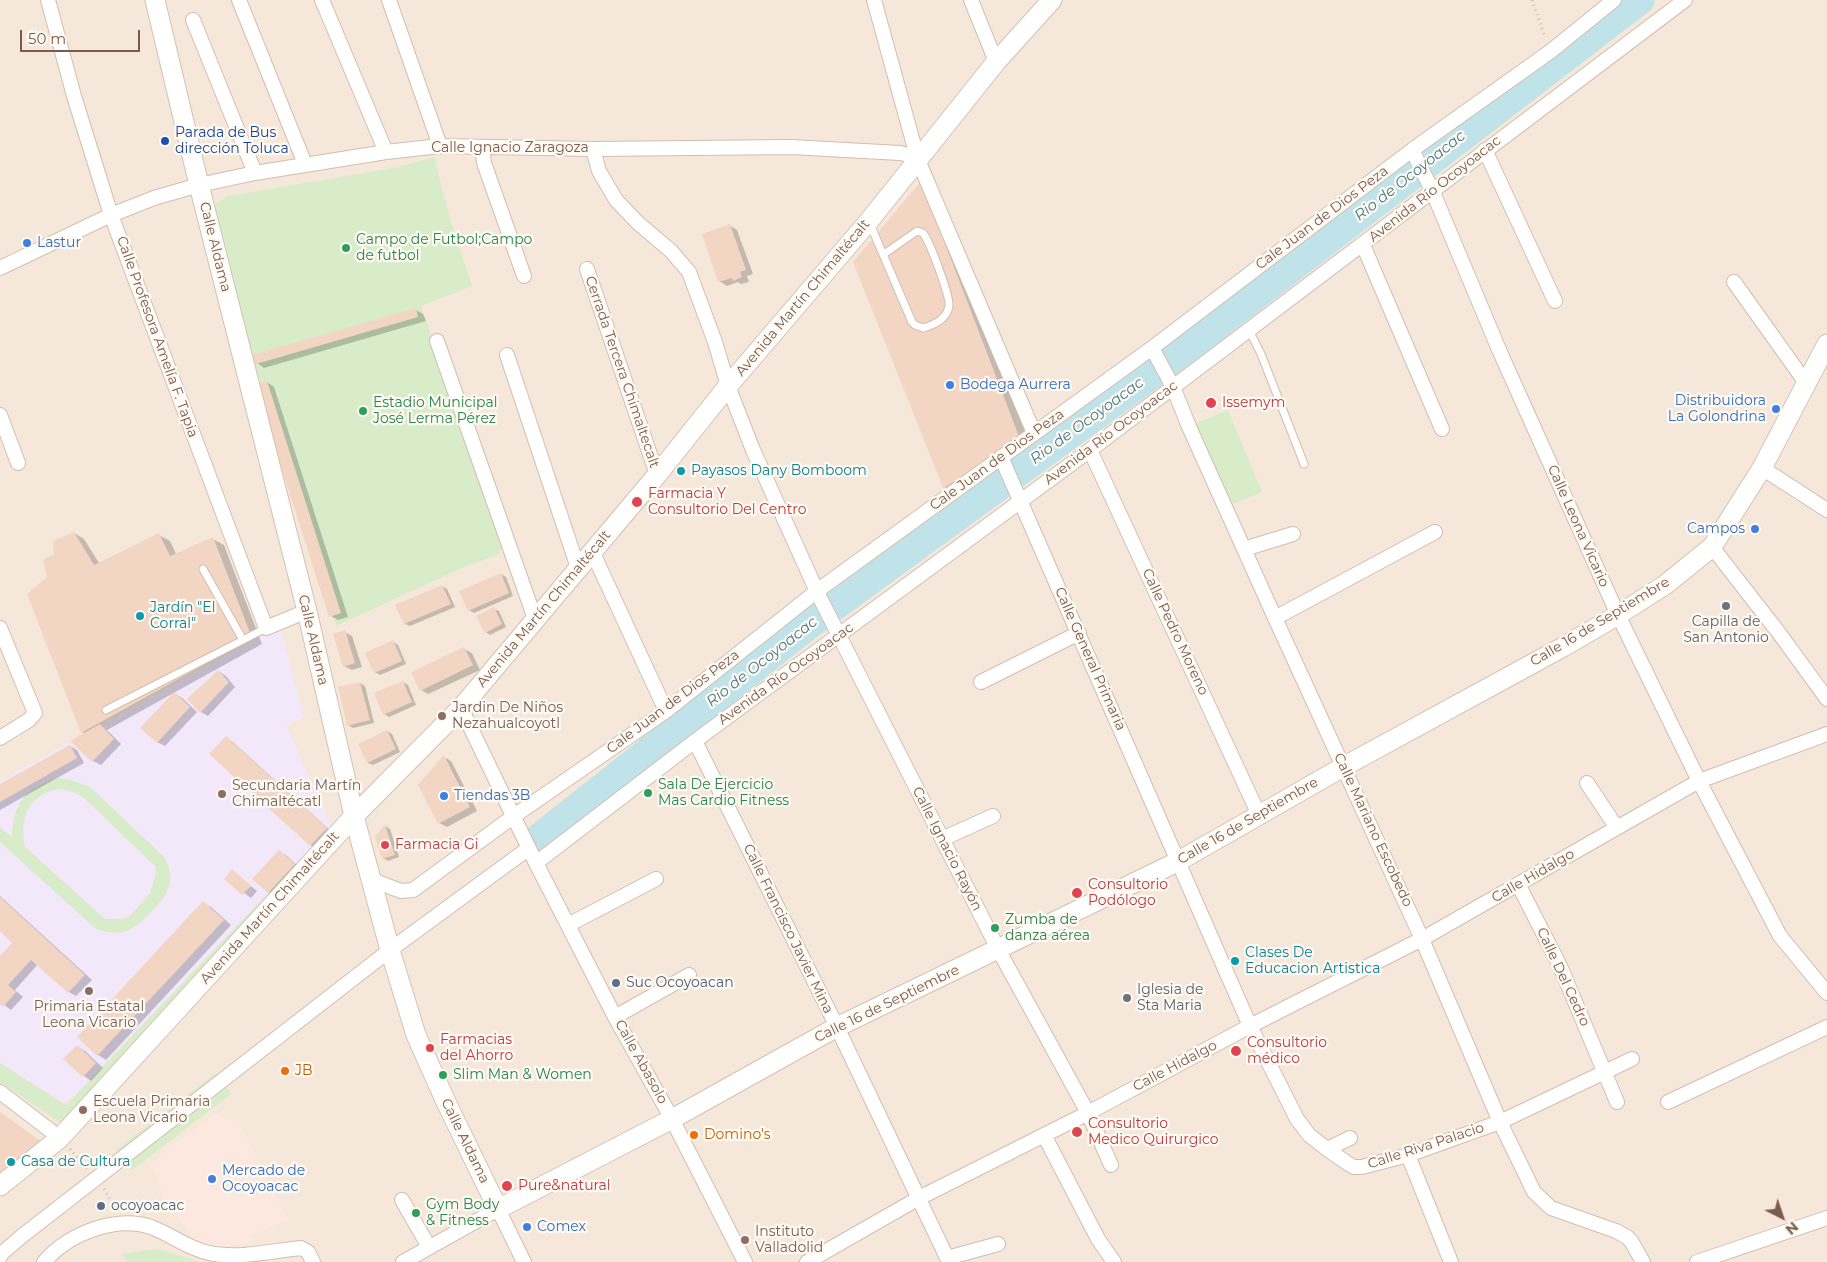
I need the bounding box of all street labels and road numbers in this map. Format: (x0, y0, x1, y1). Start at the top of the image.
street label: Avenida Río Ocoyoacac (1366, 132, 1504, 246)
street label: Calle Ignacio Zaragoza (431, 140, 589, 156)
street label: Cale Juan de Dios Peza (1252, 163, 1392, 273)
street label: Calle Aldama (196, 200, 234, 294)
street label: Avenida Martín Chimaltécalt (732, 216, 874, 380)
street label: Calle Profesora Amelía F. Tapia (113, 234, 201, 440)
street label: Cerrada Tercera Chimaltecalt (581, 274, 663, 470)
street label: Avenida Río Ocoyoacac (1041, 377, 1181, 489)
street label: Cale Juan de Dios Peza (927, 406, 1067, 514)
street label: Calle Leona Vicario (1543, 462, 1613, 590)
street label: Avenida Martín Chimaltécalt (473, 527, 615, 691)
street label: Calle Pedro Moreno (1138, 566, 1212, 698)
street label: Calle 16 de Septiembre (1527, 574, 1673, 670)
street label: Calle General Primaria (1051, 585, 1129, 733)
street label: Calle Aldama (294, 593, 332, 687)
street label: Avenida Río Ocoyoacac (715, 619, 857, 729)
street label: Cale Juan de Dios Peza (603, 647, 743, 757)
street label: Calle Mariano Escobedo (1330, 750, 1416, 910)
street label: Calle 16 de Septiembre (1175, 774, 1321, 868)
street label: Calle Ignacio Rayón (908, 784, 986, 914)
street label: Avenida Martín Chimaltécalt (197, 828, 343, 988)
street label: Calle Francisco Javier Mina (739, 841, 837, 1017)
street label: Calle Hidalgo (1489, 846, 1577, 906)
street label: Calle Del Cedro (1533, 925, 1593, 1029)
street label: Calle 16 de Septiembre (812, 962, 962, 1046)
street label: Calle Abasolo (611, 1017, 671, 1107)
street label: Calle Hidalgo (1130, 1037, 1220, 1095)
street label: Calle Aldama (437, 1096, 493, 1186)
street label: Calle Riva Palacio (1366, 1119, 1486, 1173)

